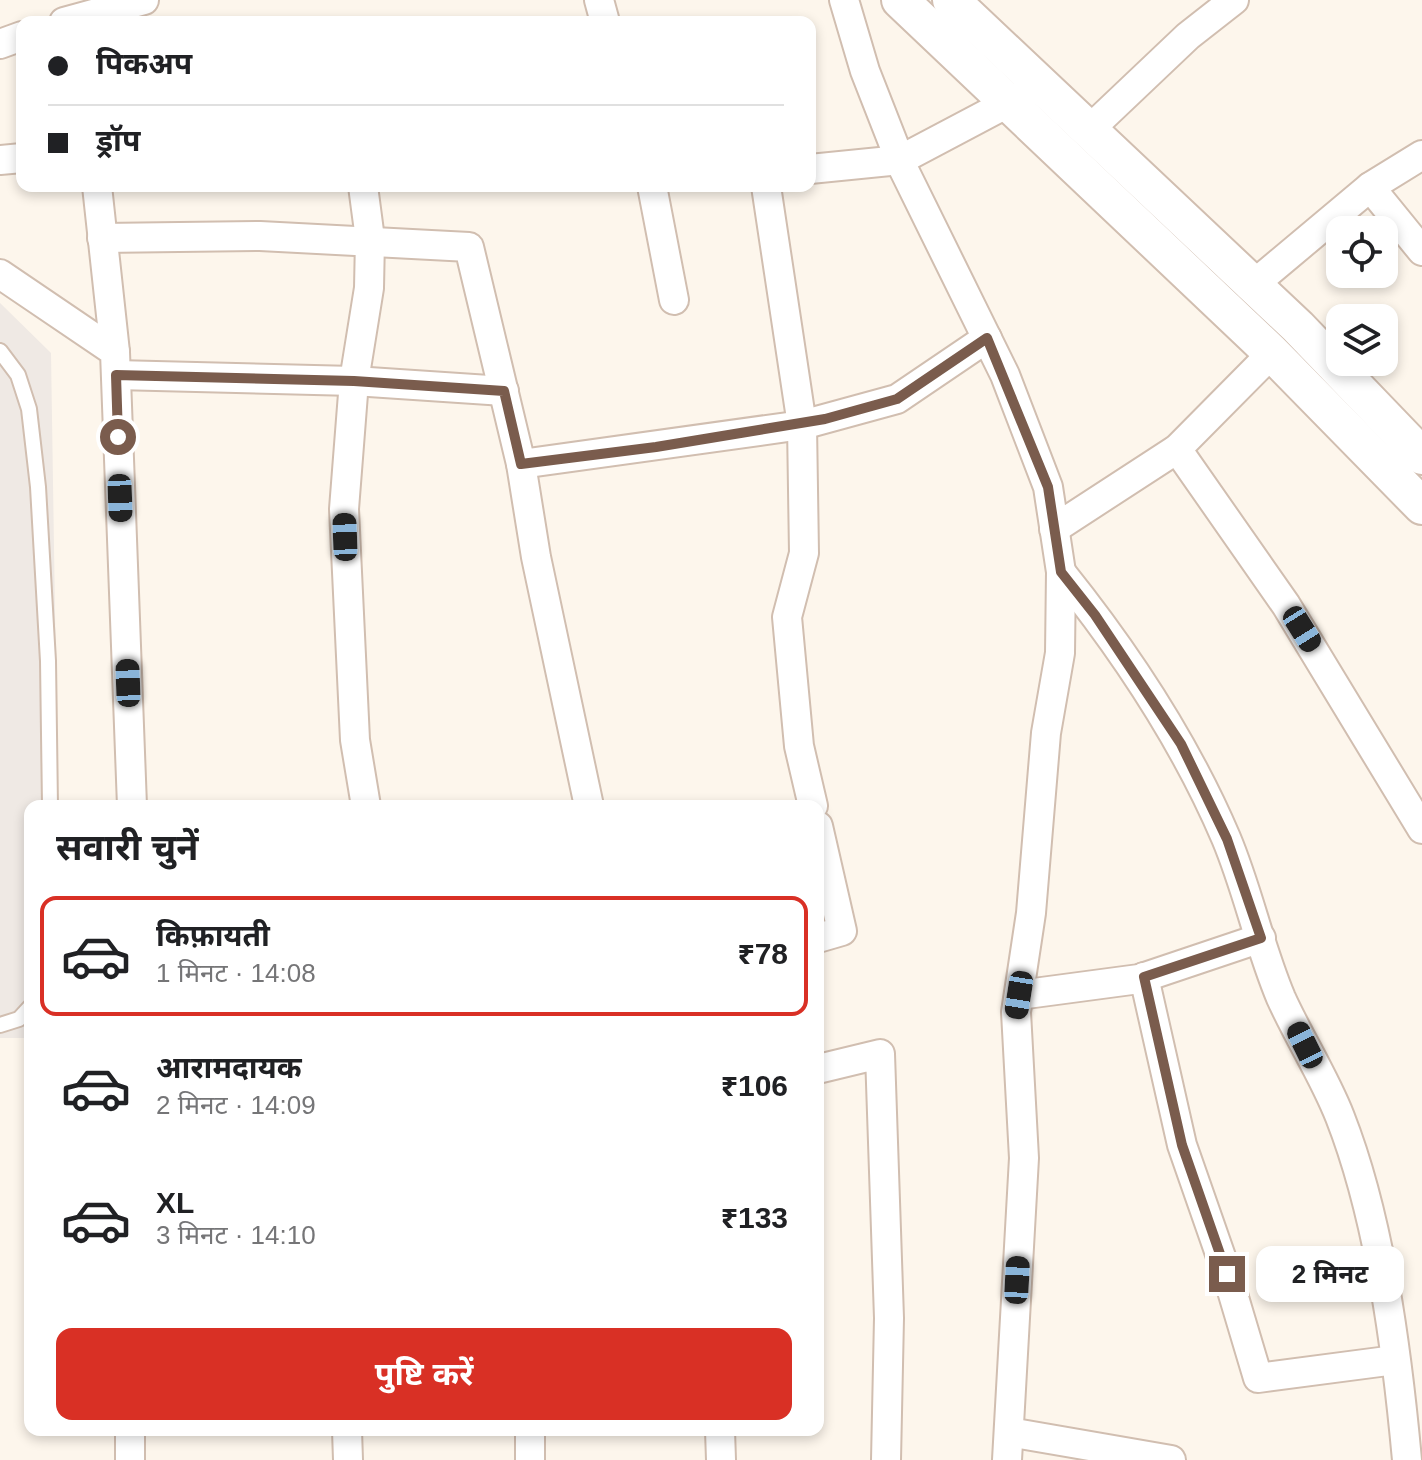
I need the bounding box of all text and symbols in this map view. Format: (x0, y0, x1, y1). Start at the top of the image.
text: पिकअप (96, 47, 192, 80)
text: ड्रॉप (96, 124, 140, 157)
map controls (1326, 216, 1398, 376)
button: locate (1326, 216, 1398, 288)
button: layers (1326, 304, 1398, 376)
route start (100, 419, 136, 455)
car (107, 474, 133, 522)
car (332, 513, 358, 561)
car (1279, 602, 1325, 656)
car (115, 659, 141, 707)
text: सवारी चुनें (56, 827, 198, 868)
text: किफ़ायती (156, 919, 270, 952)
icon: car (60, 920, 132, 992)
text: ₹78 (737, 937, 788, 970)
text: 1 मिनट · 14:08 (156, 958, 316, 988)
car (1003, 969, 1035, 1021)
car (1284, 1018, 1326, 1072)
text: आरामदायक (156, 1051, 302, 1084)
icon: car (60, 1052, 132, 1124)
text: ₹106 (721, 1069, 788, 1102)
text: 2 मिनट · 14:09 (156, 1090, 316, 1120)
icon: car (60, 1184, 132, 1256)
text: XL (156, 1186, 194, 1219)
text: ₹133 (721, 1201, 788, 1234)
text: 3 मिनट · 14:10 (156, 1220, 316, 1250)
callout: 2 मिनट (1255, 1246, 1403, 1302)
car (1004, 1255, 1030, 1305)
route end (1209, 1256, 1245, 1292)
text: 2 मिनट (1292, 1259, 1368, 1289)
button: पुष्टि करें (56, 1328, 792, 1420)

